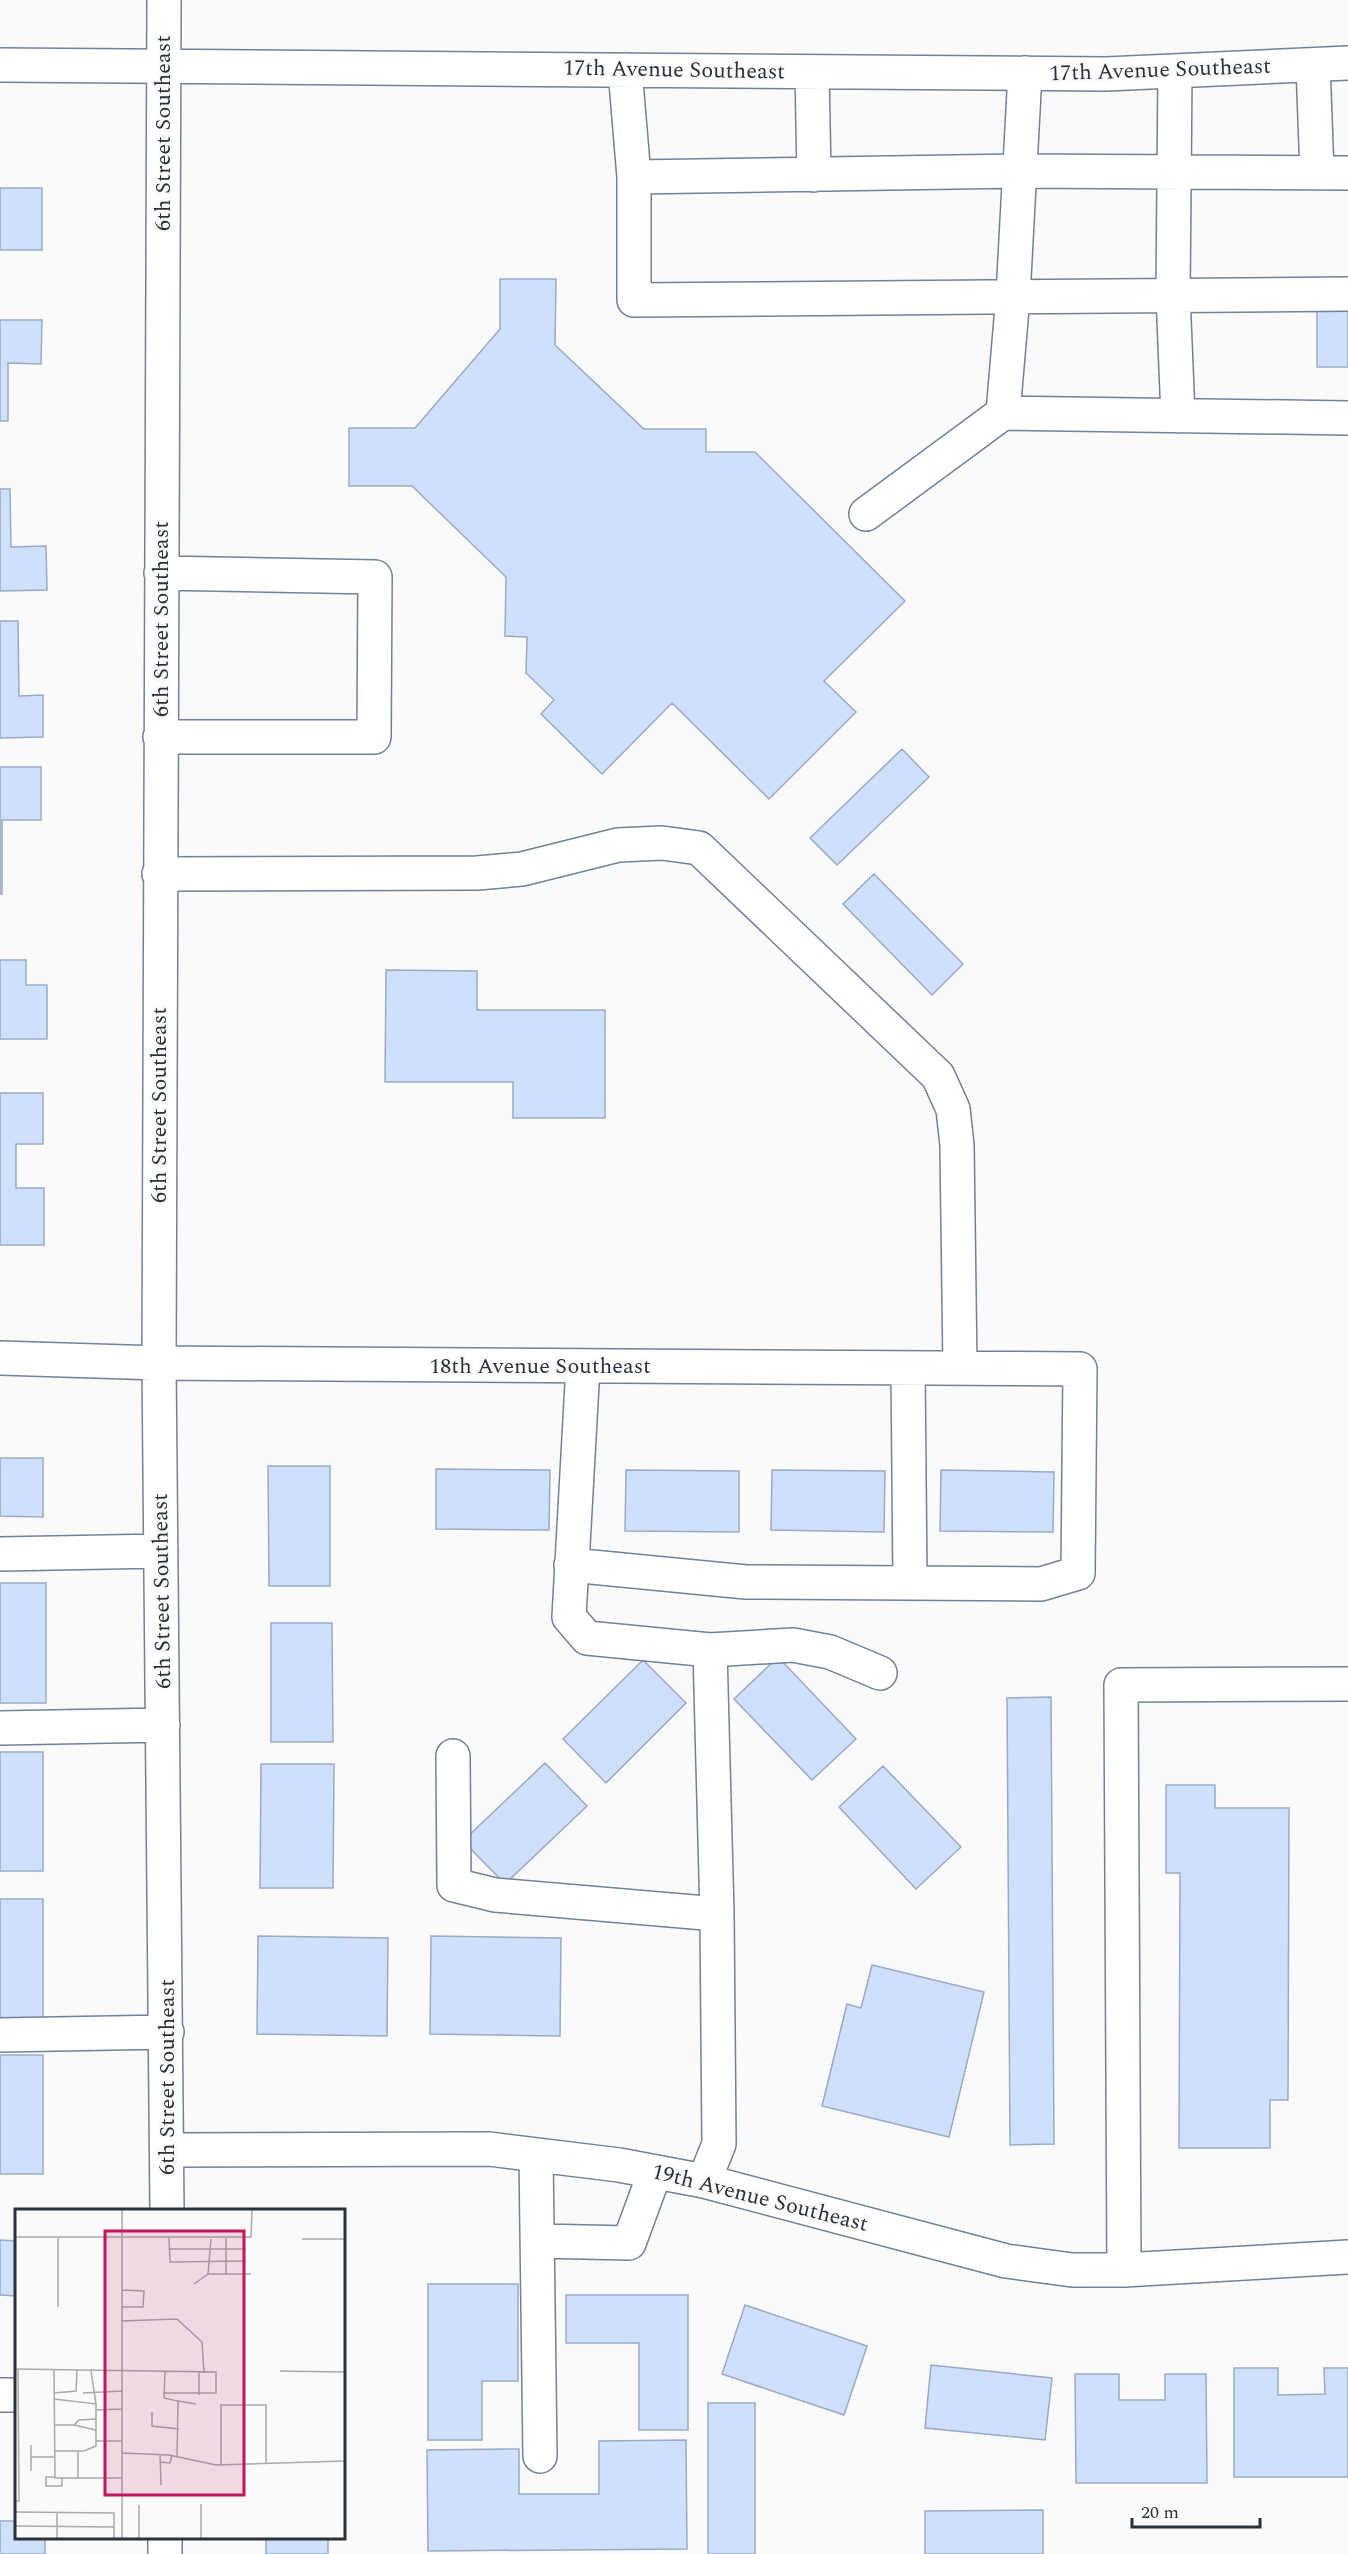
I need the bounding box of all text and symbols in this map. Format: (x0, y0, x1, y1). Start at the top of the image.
street label: 6th Street Southeast (147, 35, 180, 231)
street label: 17th Avenue Southeast (1049, 50, 1272, 90)
street label: 17th Avenue Southeast (563, 52, 785, 88)
street label: 6th Street Southeast (145, 521, 178, 717)
street label: 6th Street Southeast (143, 1007, 176, 1203)
street label: 18th Avenue Southeast (429, 1350, 651, 1383)
street label: 6th Street Southeast (144, 1493, 180, 1689)
street label: 6th Street Southeast (151, 1979, 184, 2175)
street label: 19th Avenue Southeast (648, 2155, 872, 2241)
inset map (15, 2209, 345, 2539)
scale bar (1132, 2491, 1260, 2529)
text: 20 m (1141, 2499, 1179, 2526)

